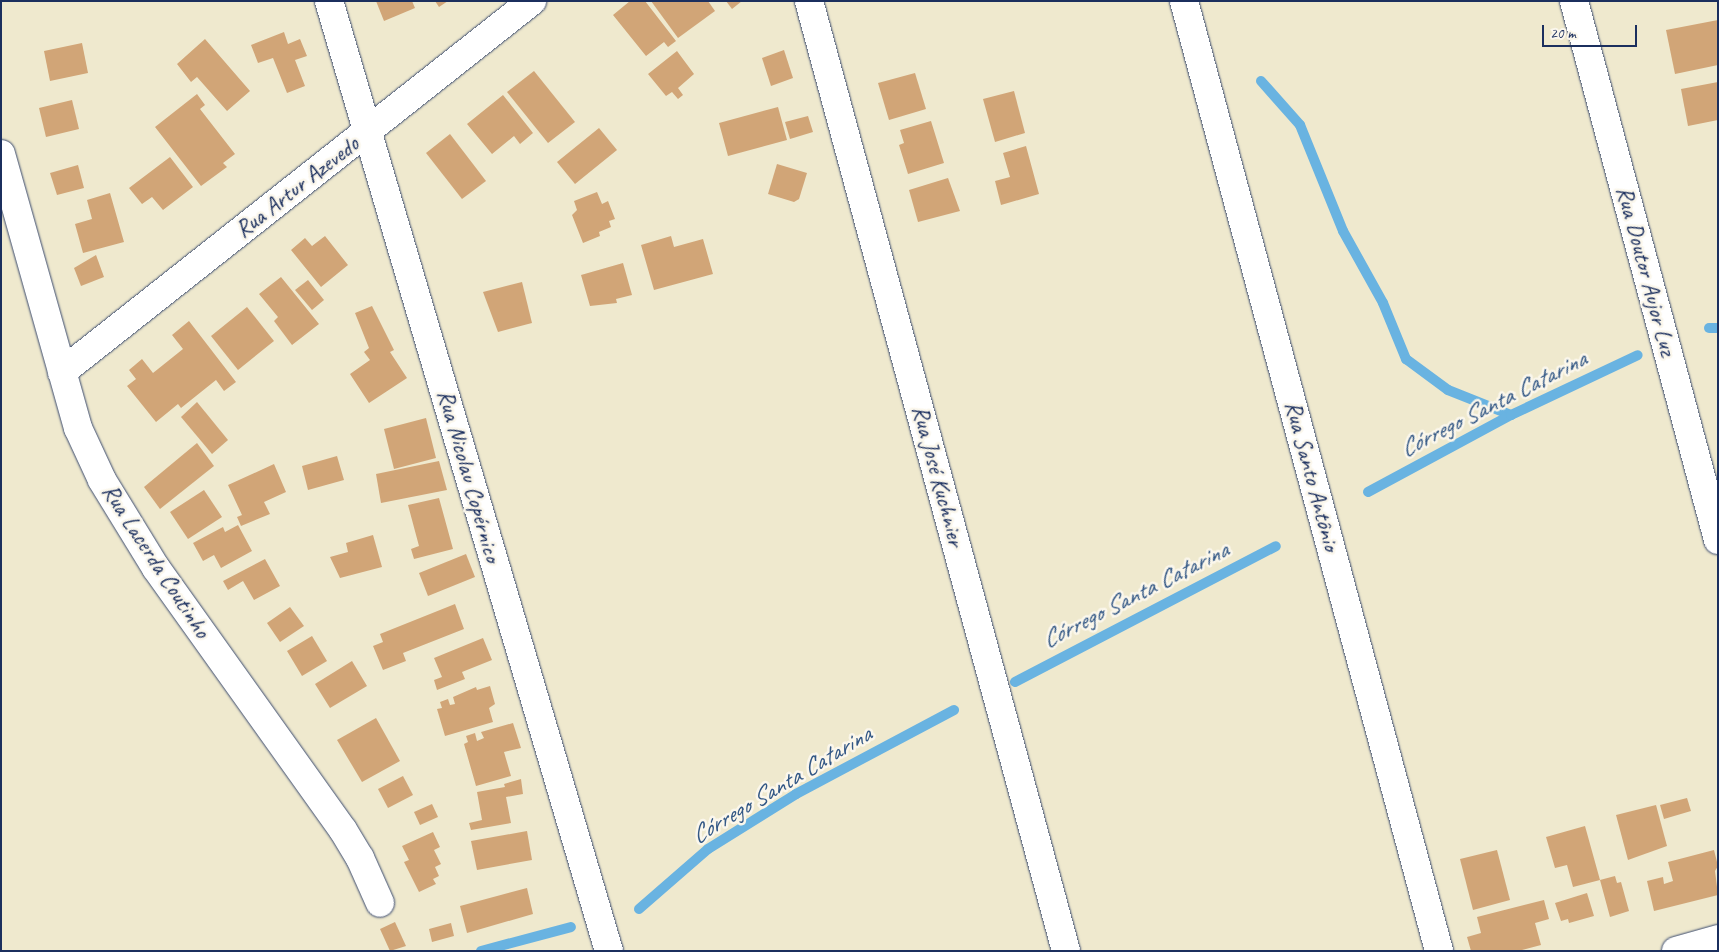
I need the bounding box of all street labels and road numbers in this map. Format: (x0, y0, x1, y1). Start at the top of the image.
street label: Rua Artur Azevedo (229, 130, 365, 244)
street label: Rua Doutor Aujor Luz (1610, 183, 1682, 359)
street label: Rua Nicolau Copérnico (430, 386, 508, 566)
street label: Rua Santo Antônio (1278, 398, 1346, 554)
street label: Rua José Kuchnier (905, 403, 971, 549)
street label: Rua Lacerda Coutinho (95, 478, 217, 644)

